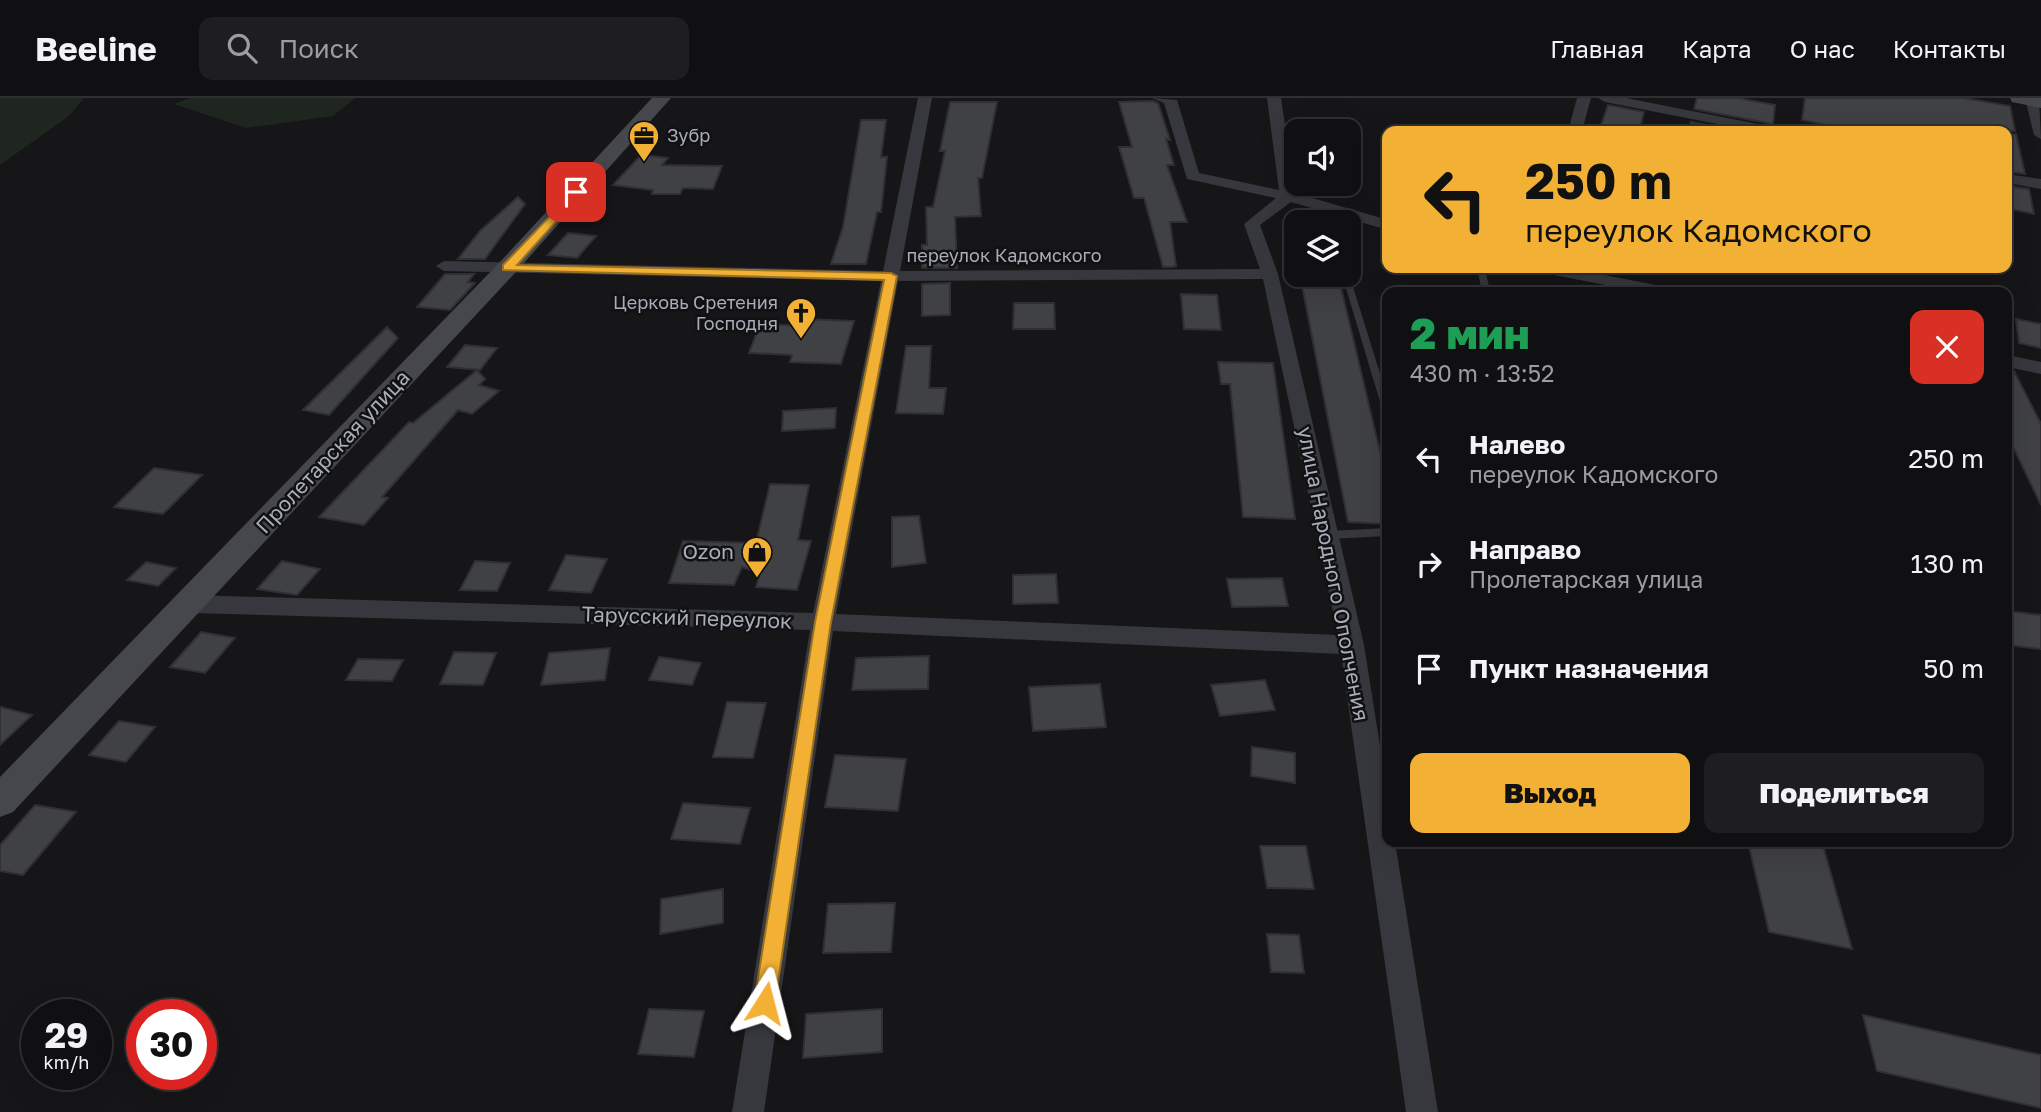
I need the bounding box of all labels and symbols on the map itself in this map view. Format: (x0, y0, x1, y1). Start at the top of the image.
office icon: Зубр (627, 119, 661, 163)
place label: Зубр (667, 124, 710, 146)
pin (546, 162, 606, 222)
street label: переулок Кадомского (906, 244, 1102, 266)
place label: Церковь Сретения Господня (613, 291, 778, 334)
church icon: Церковь Сретения Господня (784, 296, 818, 340)
street label: Пролетарская улица (250, 364, 415, 538)
street label: улица Народного Ополчения (1293, 424, 1375, 723)
shop icon: Ozon (740, 535, 774, 579)
place label: Ozon (682, 538, 734, 564)
street label: Тарусский переулок (581, 600, 793, 634)
position arrow (728, 966, 802, 1040)
speed limit sign: 30 (126, 999, 217, 1090)

